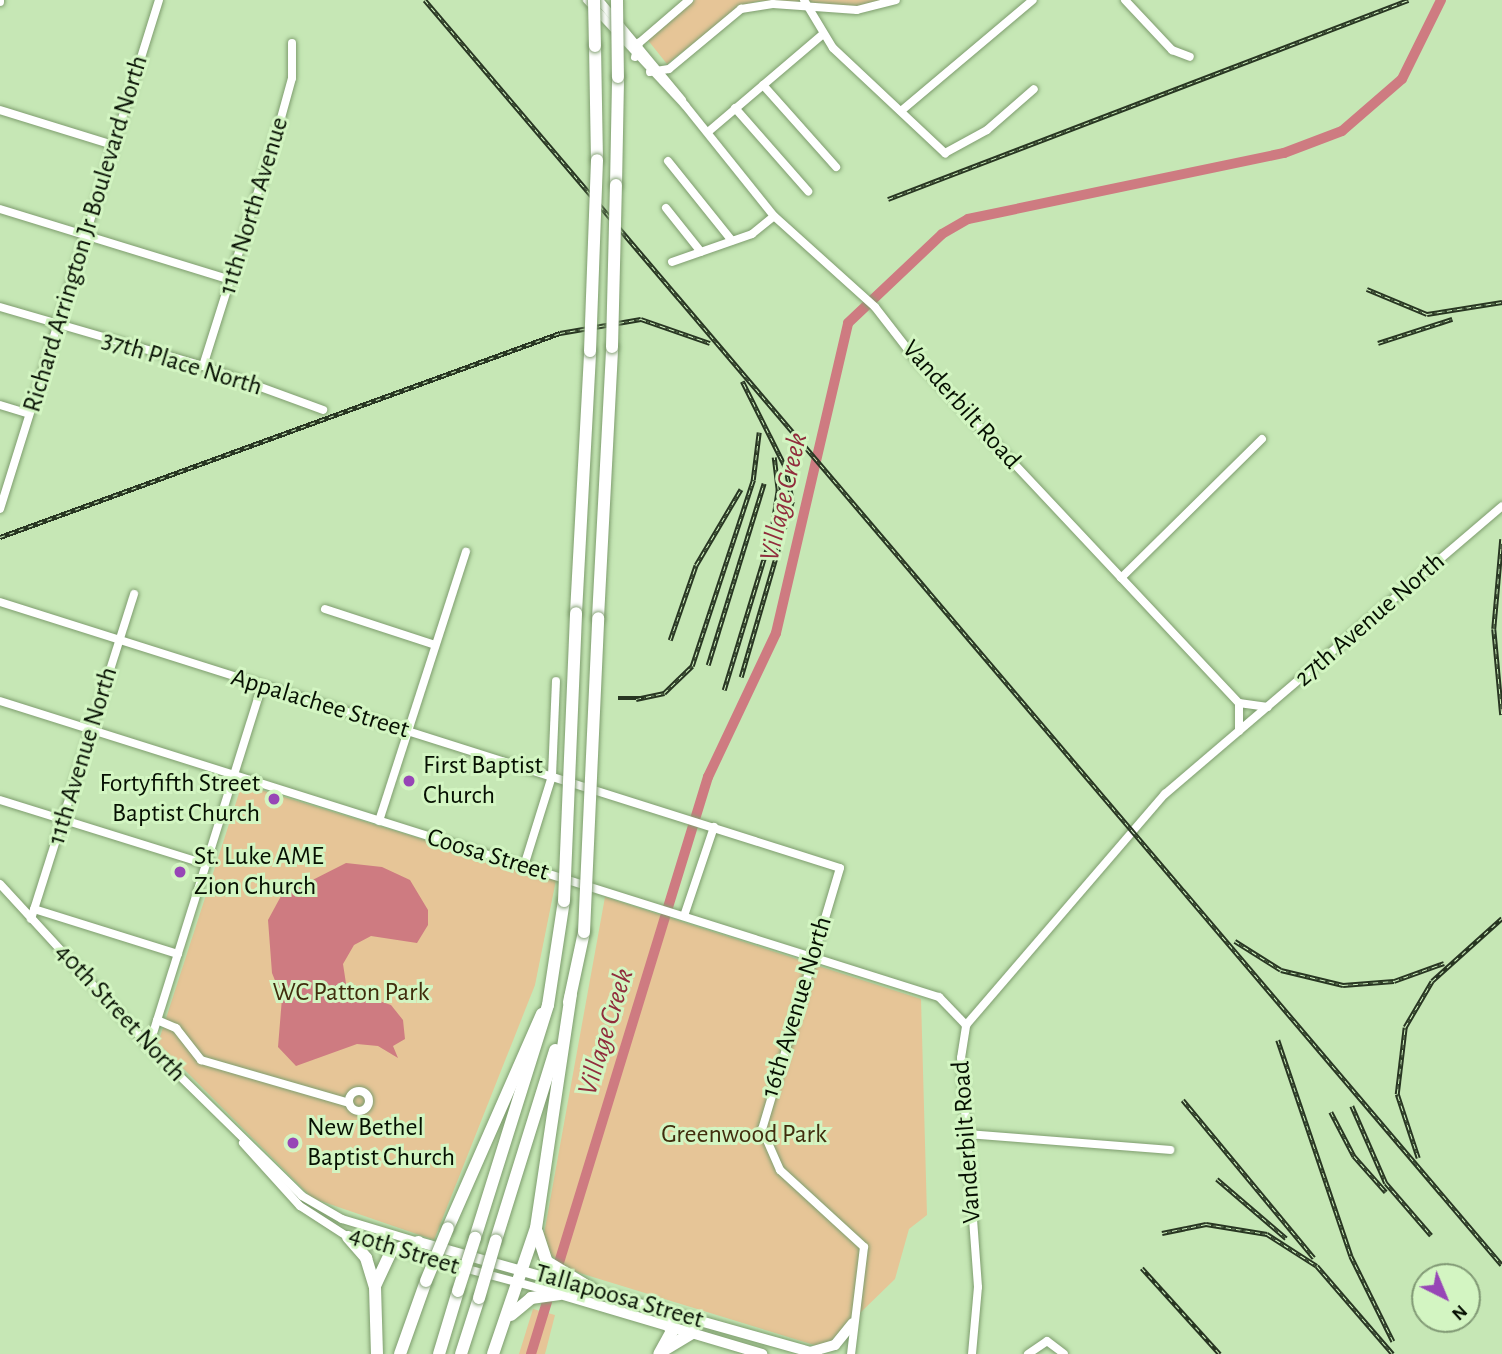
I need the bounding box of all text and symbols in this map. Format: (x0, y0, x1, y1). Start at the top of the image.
street label: Richard Arrington Jr Boulevard North (17, 52, 155, 416)
street label: 11th North Avenue (212, 113, 296, 299)
street label: 37th Place North (98, 325, 266, 403)
street label: Vanderbilt Road (895, 334, 1027, 476)
water label: Village Creek (753, 429, 815, 565)
street label: 27th Avenue North (1289, 546, 1451, 694)
street label: Appalachee Street (227, 662, 413, 746)
street label: 11th Avenue North (41, 663, 125, 849)
place label: First Baptist Church (423, 750, 543, 812)
place label: Fortyfifth Street Baptist Church (100, 768, 260, 830)
marker: First Baptist Church (401, 773, 417, 789)
marker: Fortyfifth Street Baptist Church (266, 791, 282, 807)
street label: Coosa Street (423, 822, 553, 888)
place label: St. Luke AME Zion Church (194, 841, 324, 903)
marker: St. Luke AME Zion Church (172, 864, 188, 880)
street label: 16th Avenue North (755, 913, 839, 1101)
street label: 40th Street North (48, 937, 192, 1089)
water label: Village Creek (571, 965, 641, 1099)
park label: WC Patton Park (273, 977, 429, 1009)
street label: Vanderbilt Road (946, 1060, 988, 1224)
place label: New Bethel Baptist Church (307, 1112, 455, 1174)
park label: Greenwood Park (661, 1119, 827, 1151)
marker: New Bethel Baptist Church (285, 1135, 301, 1151)
street label: 40th Street (345, 1219, 463, 1283)
street label: Tallapoosa Street (531, 1258, 707, 1336)
north arrow (1411, 1263, 1481, 1333)
text: N (1448, 1301, 1471, 1324)

